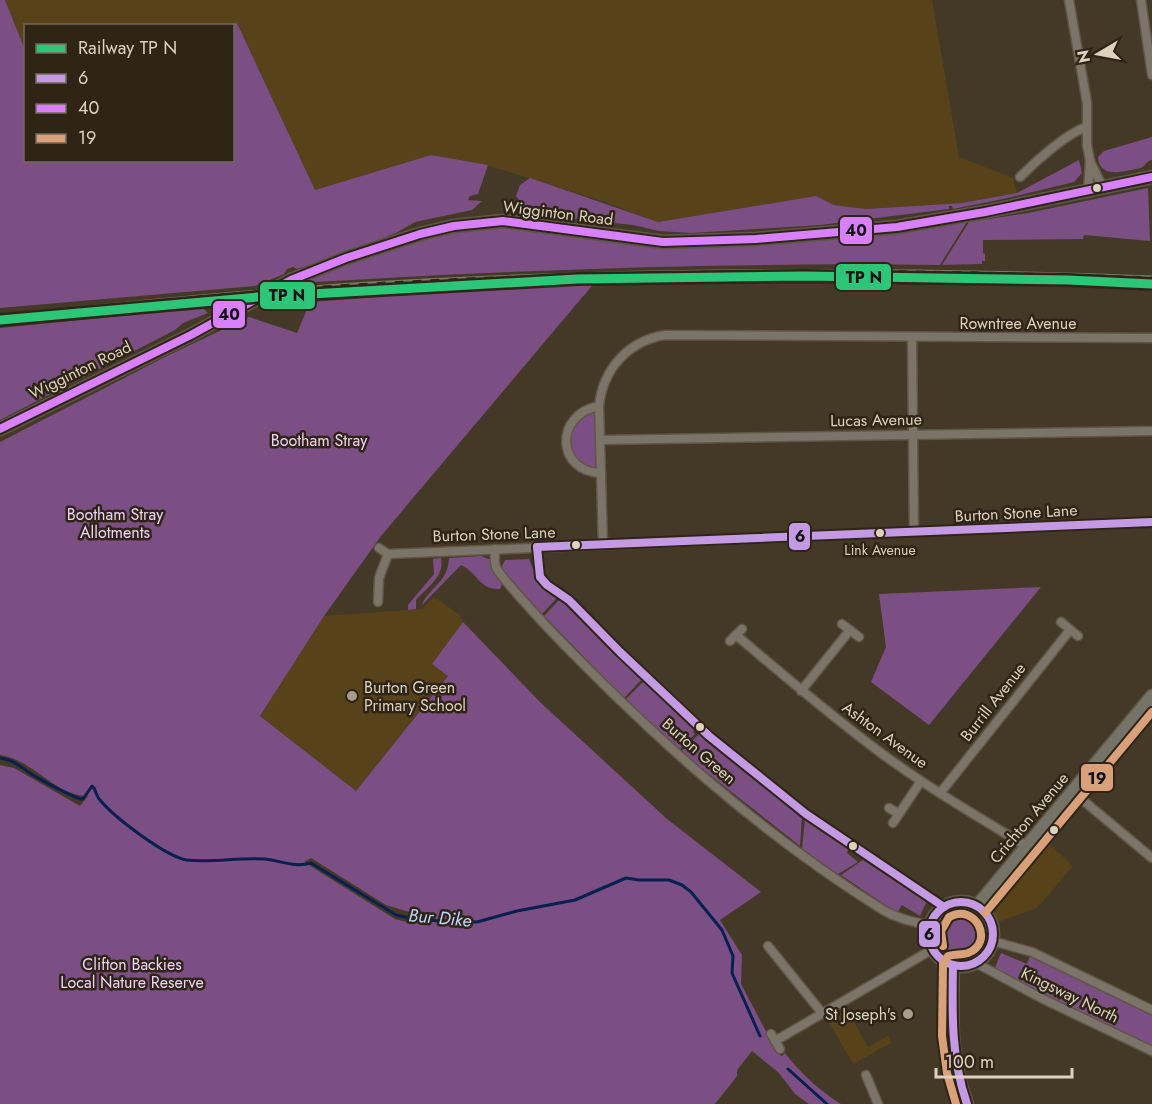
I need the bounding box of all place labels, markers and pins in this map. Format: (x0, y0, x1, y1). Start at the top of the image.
unlabelled marker (1091, 182, 1103, 194)
marker: Link Avenue (874, 527, 886, 539)
unlabelled marker (570, 539, 582, 551)
place label: Link Avenue (844, 540, 916, 560)
place label: Burton Green Primary School (364, 676, 466, 717)
marker: Burton Green Primary School (345, 689, 359, 703)
unlabelled marker (694, 721, 706, 733)
unlabelled marker (1048, 824, 1060, 836)
unlabelled marker (847, 840, 859, 852)
place label: St Joseph's (825, 1003, 896, 1026)
marker: St Joseph's (901, 1007, 915, 1021)

